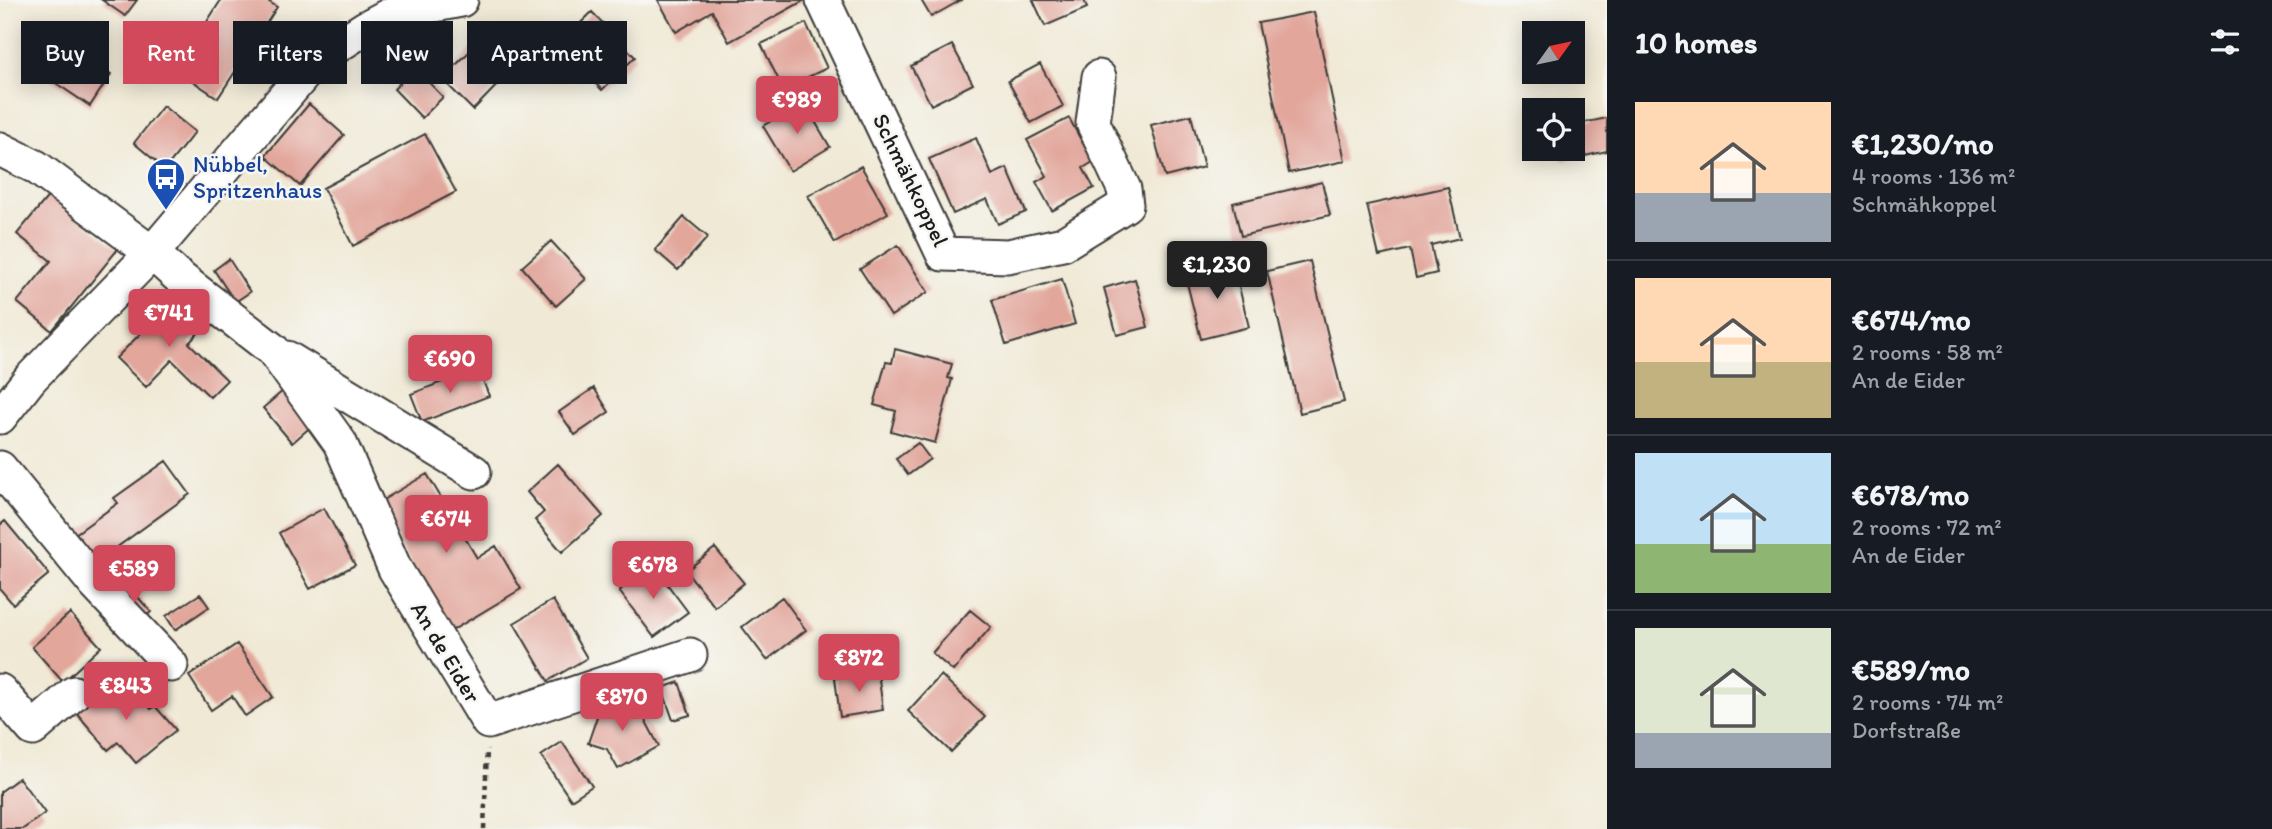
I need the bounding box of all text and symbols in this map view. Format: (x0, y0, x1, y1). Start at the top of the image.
chip: Buy (21, 21, 109, 84)
chip: Rent (123, 21, 219, 84)
chip: Filters (233, 21, 347, 84)
chip: New (361, 21, 453, 84)
chip: Apartment (467, 21, 627, 84)
north arrow (1522, 21, 1586, 84)
map controls (1522, 21, 1585, 161)
icon: filters (2206, 23, 2244, 61)
text: 10 homes (1635, 24, 1758, 61)
pin: €989 (756, 76, 838, 136)
text: €989 (772, 85, 822, 113)
button: locate (1522, 98, 1585, 161)
street label: Schmähkoppel (867, 109, 955, 251)
text: €1,230/mo (1852, 125, 1994, 162)
icon: home (1691, 130, 1775, 214)
place label: Nübbel, Spritzenhaus (193, 150, 322, 204)
bus stop icon: Nübbel, Spritzenhaus (145, 156, 187, 211)
text: 4 rooms · 136 m² (1852, 162, 2015, 190)
text: Schmähkoppel (1852, 190, 1996, 218)
pin: €1,230 (1160, 242, 1274, 301)
text: €1,230 (1183, 250, 1251, 278)
pin: €741 (128, 290, 210, 349)
text: €741 (144, 298, 194, 326)
text: €674/mo (1852, 301, 1971, 338)
icon: home (1691, 306, 1775, 390)
pin: €690 (409, 336, 491, 395)
text: 2 rooms · 58 m² (1852, 338, 2003, 366)
text: €690 (424, 344, 476, 372)
text: An de Eider (1852, 366, 1965, 394)
text: €678/mo (1852, 476, 1969, 513)
icon: home (1691, 481, 1775, 565)
pin: €674 (405, 496, 487, 555)
text: €674 (421, 504, 471, 532)
text: 2 rooms · 72 m² (1852, 513, 2002, 541)
text: An de Eider (1852, 541, 1965, 569)
pin: €678 (612, 542, 694, 601)
pin: €589 (93, 546, 175, 605)
text: €678 (628, 550, 678, 578)
text: €589 (109, 554, 159, 582)
street label: An de Eider (405, 596, 487, 708)
pin: €872 (818, 634, 900, 694)
text: €872 (834, 643, 884, 671)
text: €589/mo (1852, 651, 1970, 688)
icon: home (1691, 656, 1775, 740)
pin: €843 (85, 662, 167, 722)
text: €843 (100, 671, 152, 699)
pin: €870 (581, 674, 663, 733)
text: €870 (596, 682, 648, 710)
text: 2 rooms · 74 m² (1852, 688, 2004, 716)
text: Dorfstraße (1852, 716, 1961, 744)

